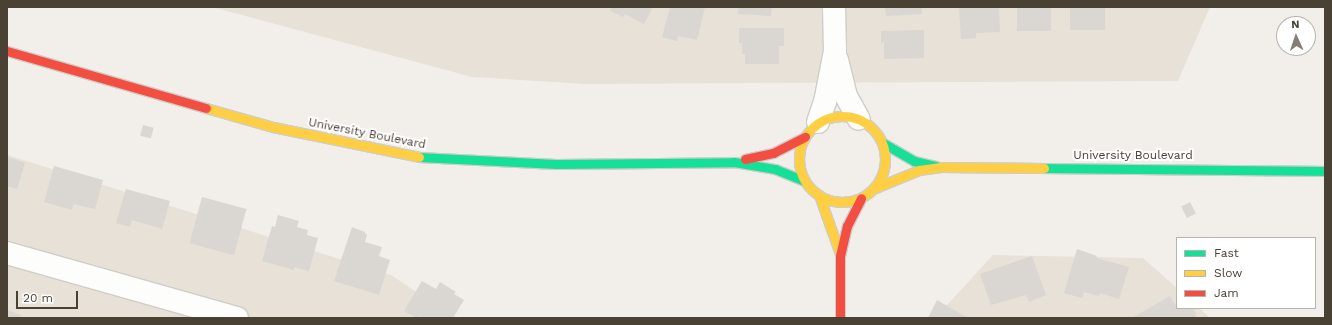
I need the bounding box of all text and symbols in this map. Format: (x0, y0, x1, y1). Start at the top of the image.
north arrow (1276, 16, 1316, 56)
text: N (1291, 18, 1300, 31)
street label: University Boulevard (307, 116, 427, 152)
street label: University Boulevard (1073, 149, 1193, 163)
legend (1176, 237, 1316, 309)
text: Fast (1214, 246, 1239, 260)
text: Slow (1214, 266, 1242, 280)
scale bar (18, 283, 80, 309)
text: Jam (1214, 286, 1239, 300)
text: 20 m (23, 291, 53, 305)

